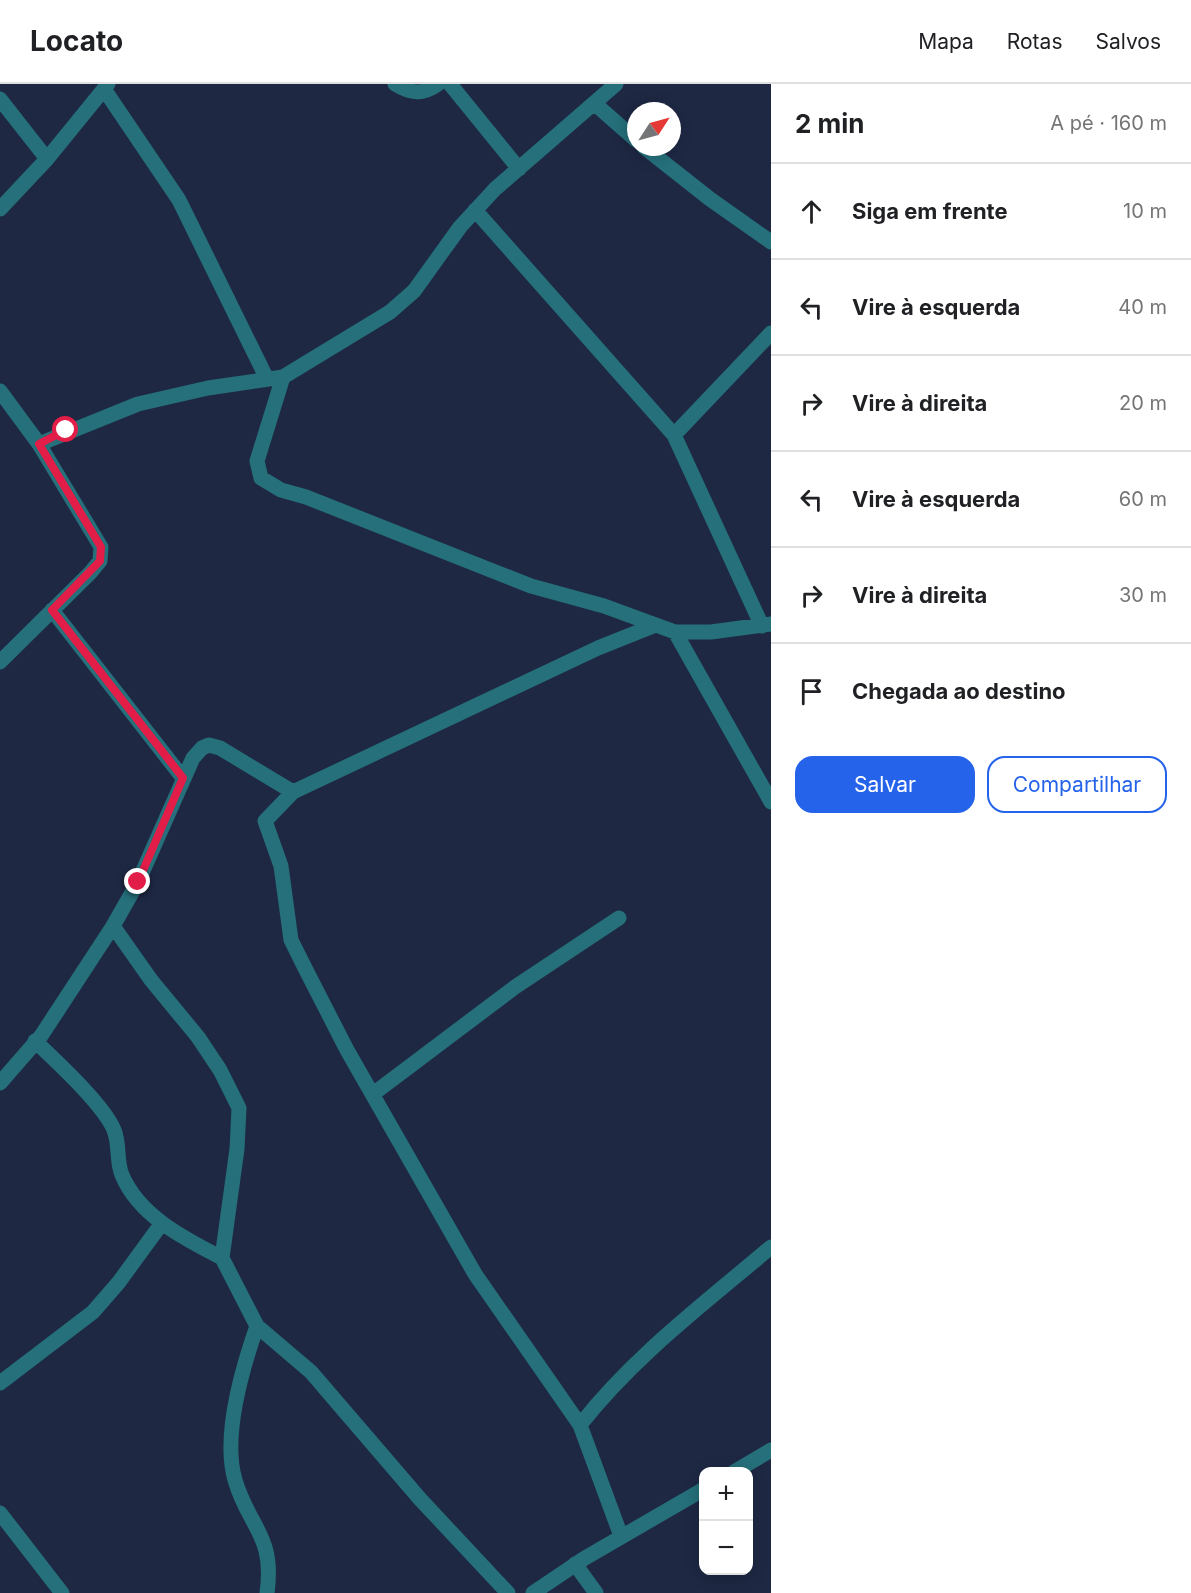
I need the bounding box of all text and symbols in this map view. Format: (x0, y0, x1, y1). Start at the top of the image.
text: Locato (30, 24, 123, 58)
text: Mapa (918, 29, 974, 54)
text: Rotas (1007, 29, 1062, 54)
text: Salvos (1095, 29, 1161, 54)
north arrow (627, 102, 681, 156)
text: 2 min (795, 108, 865, 139)
text: A pé · 160 m (1050, 111, 1167, 135)
icon: ahead (795, 195, 828, 228)
text: Siga em frente (852, 198, 1008, 224)
text: 10 m (1123, 199, 1167, 223)
icon: left (795, 291, 828, 324)
text: Vire à esquerda (852, 294, 1020, 320)
text: 40 m (1118, 295, 1167, 319)
icon: right (795, 387, 828, 420)
text: Vire à direita (852, 390, 987, 416)
text: 20 m (1119, 391, 1167, 415)
route start (52, 416, 78, 442)
icon: left (795, 483, 828, 516)
text: Vire à esquerda (852, 486, 1020, 512)
text: 60 m (1119, 487, 1167, 511)
icon: right (795, 579, 828, 612)
text: Vire à direita (852, 582, 987, 608)
text: 30 m (1119, 583, 1167, 607)
icon: arrive (795, 675, 828, 708)
text: Chegada ao destino (852, 678, 1066, 704)
button: Salvar (795, 756, 975, 813)
button: Compartilhar (987, 756, 1167, 813)
route end (124, 868, 150, 894)
map controls (699, 1467, 753, 1575)
button: + (699, 1467, 753, 1521)
button: − (699, 1521, 753, 1575)

